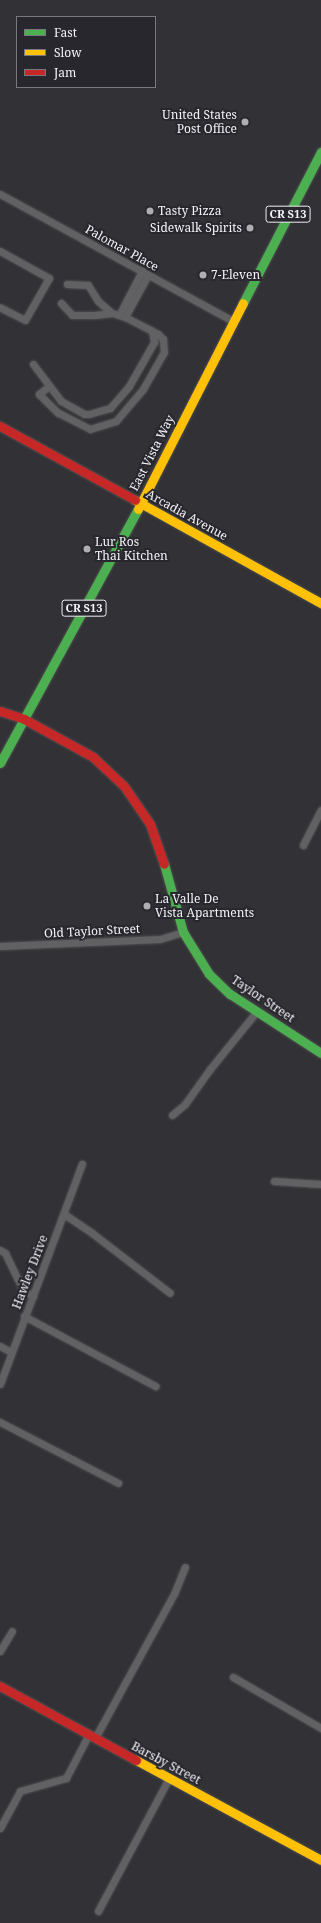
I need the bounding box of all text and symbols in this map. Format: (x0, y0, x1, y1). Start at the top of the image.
legend (16, 16, 156, 88)
text: Fast (54, 24, 77, 41)
text: Slow (54, 44, 82, 61)
text: Jam (54, 64, 76, 81)
place label: United States Post Office (162, 108, 237, 136)
marker: United States Post Office (240, 117, 250, 127)
place label: Tasty Pizza (158, 204, 221, 218)
road number: CR S13 (265, 205, 311, 223)
marker: Tasty Pizza (145, 206, 155, 216)
place label: Sidewalk Spirits (150, 221, 242, 235)
street label: Palomar Place (83, 222, 161, 274)
marker: Sidewalk Spirits (245, 223, 255, 233)
place label: 7-Eleven (211, 268, 260, 282)
marker: 7-Eleven (198, 270, 208, 280)
street label: East Vista Way (127, 413, 177, 493)
street label: Arcadia Avenue (144, 487, 230, 543)
place label: Lur Ros Thai Kitchen (95, 535, 168, 563)
marker: Lur Ros Thai Kitchen (82, 544, 92, 554)
road number: CR S13 (61, 599, 107, 617)
place label: La Valle De Vista Apartments (155, 892, 254, 920)
marker: La Valle De Vista Apartments (142, 901, 152, 911)
street label: Old Taylor Street (44, 921, 140, 941)
street label: Taylor Street (229, 973, 297, 1025)
street label: Hawley Drive (9, 1233, 51, 1311)
street label: Barsby Street (129, 1739, 203, 1787)

